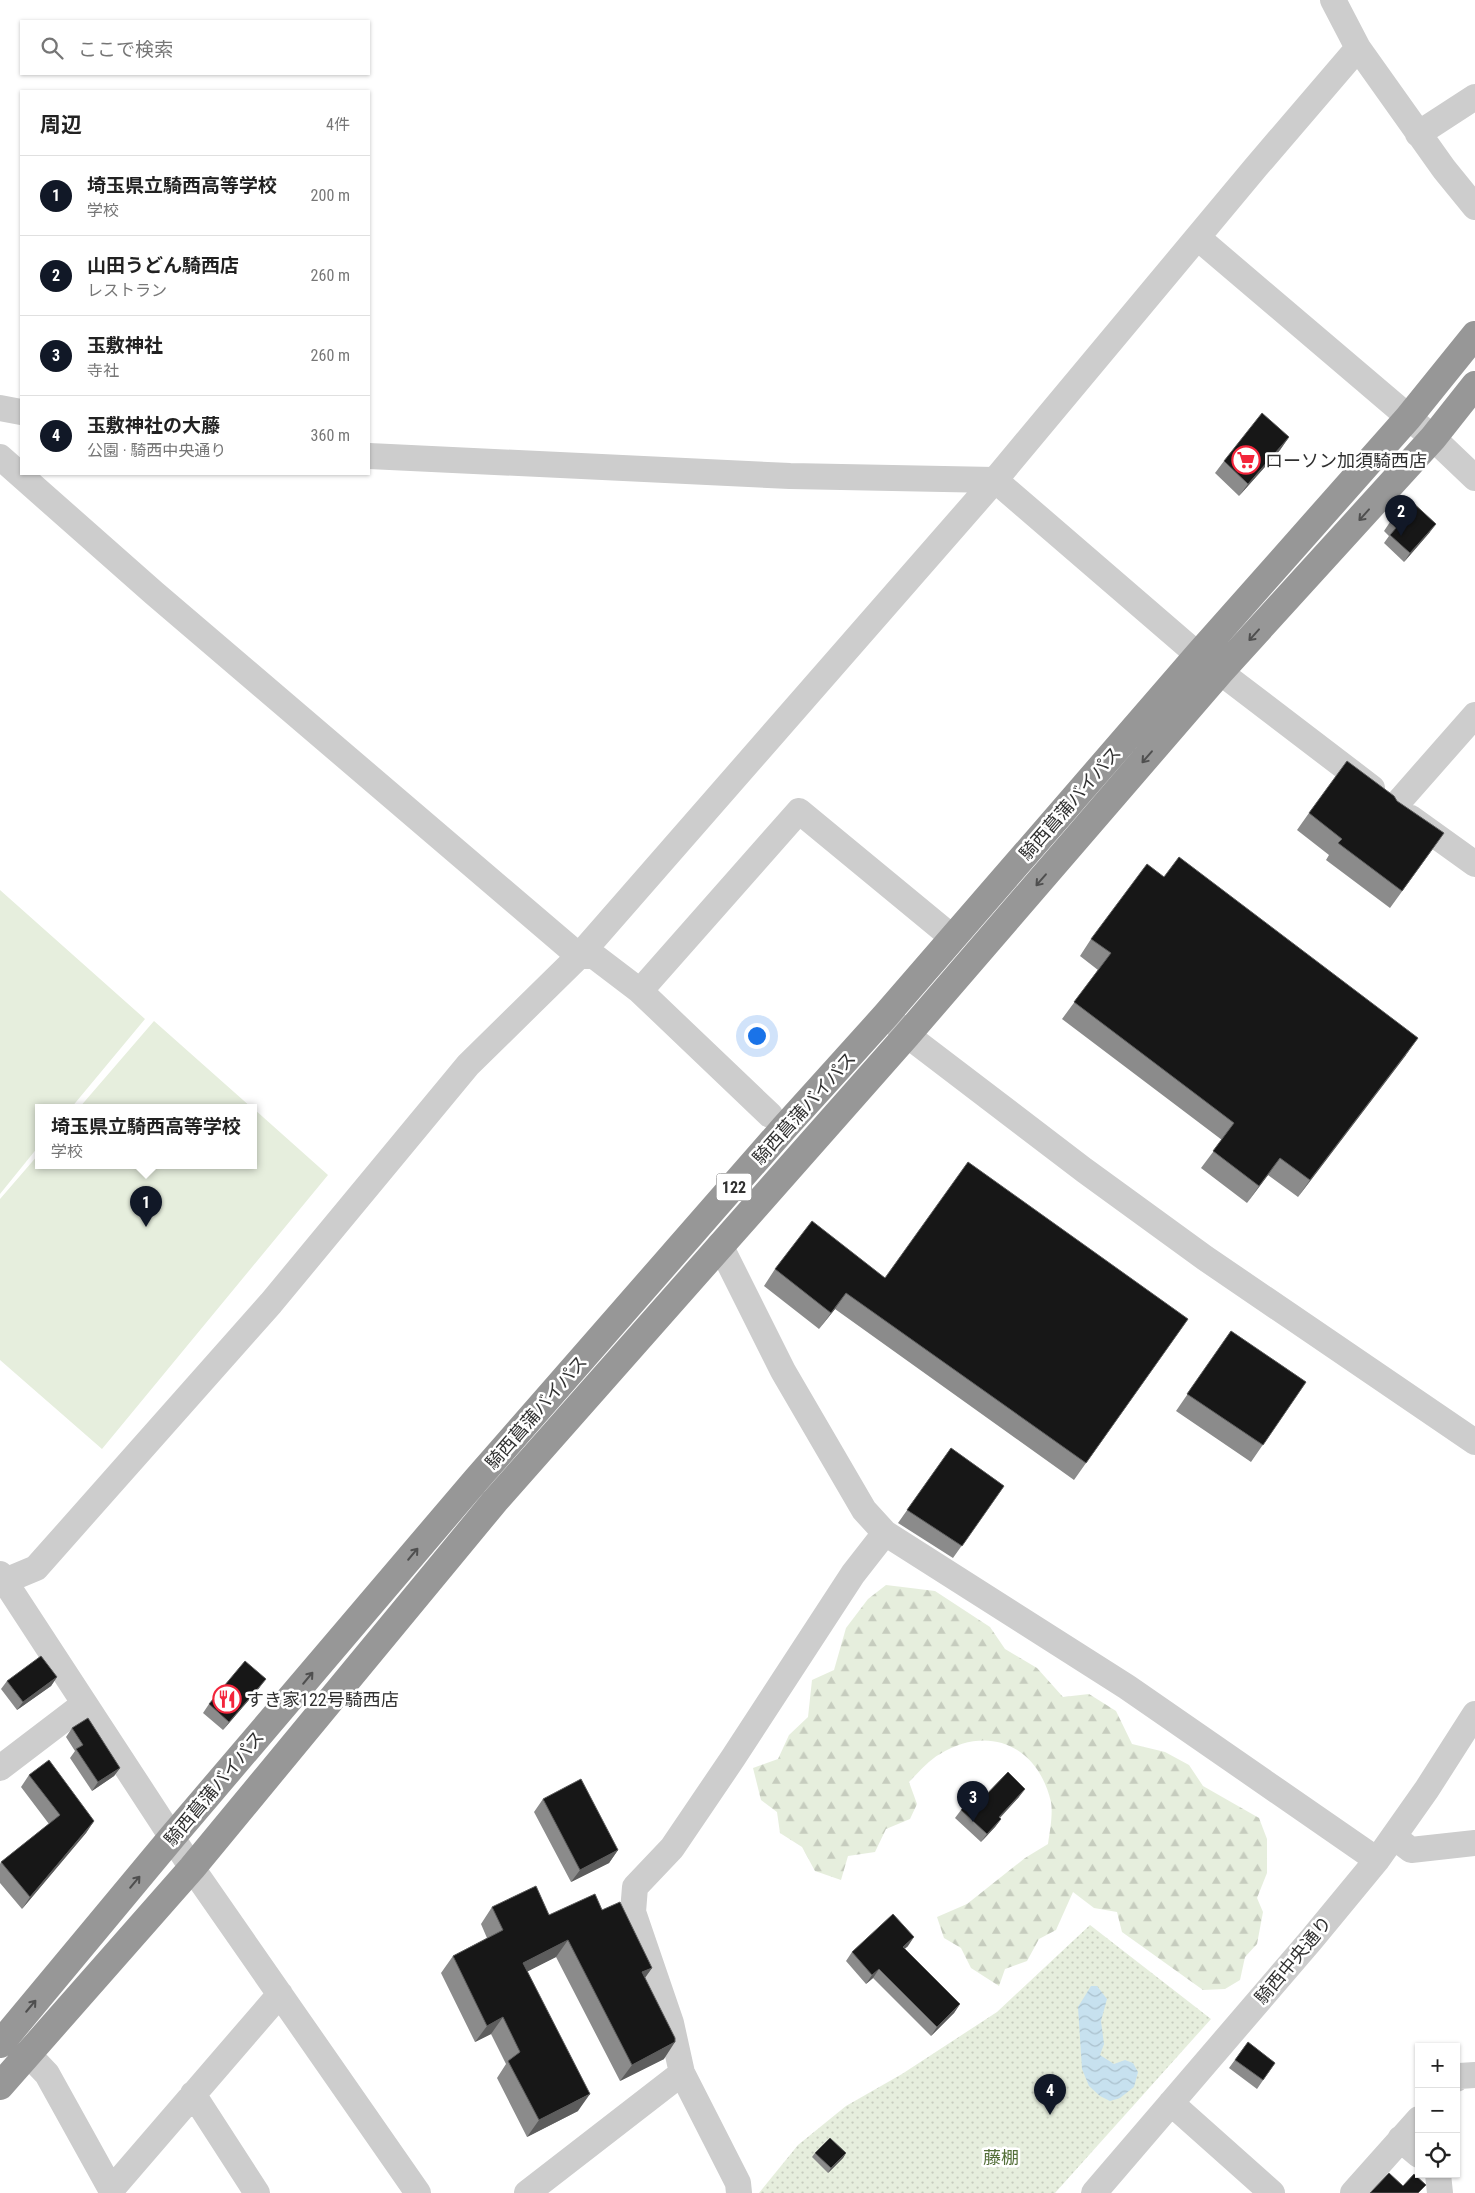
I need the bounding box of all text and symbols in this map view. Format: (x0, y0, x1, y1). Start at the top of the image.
search box (20, 20, 370, 75)
icon: search (38, 34, 66, 62)
text: ここで検索 (78, 38, 173, 61)
text: 周辺 (40, 113, 82, 137)
text: 4件 (326, 115, 350, 134)
text: 埼玉県立騎西高等学校 (87, 174, 277, 197)
text: 1 (52, 186, 60, 205)
text: 200 m (311, 186, 350, 205)
text: 学校 (87, 201, 119, 220)
text: 山田うどん騎西店 (87, 254, 239, 277)
text: 2 (52, 266, 60, 285)
text: 260 m (311, 266, 350, 285)
text: レストラン (87, 281, 167, 300)
text: 玉敷神社 (87, 334, 163, 357)
text: 3 (52, 346, 60, 365)
text: 260 m (311, 346, 350, 365)
text: 寺社 (87, 361, 119, 380)
text: 玉敷神社の大藤 (87, 414, 220, 437)
text: 4 (52, 426, 60, 445)
text: 360 m (311, 426, 350, 445)
text: 公園 · 騎西中央通り (87, 441, 226, 460)
supermarket icon: ローソン加須騎西店 (1231, 445, 1261, 475)
place label: ローソン加須騎西店 (1265, 450, 1427, 471)
pin: 2 (1385, 495, 1417, 536)
one-way arrow (1358, 508, 1369, 521)
one-way arrow (1248, 628, 1260, 641)
street label: 騎西菖蒲バイパス (1015, 742, 1125, 864)
one-way arrow (1142, 750, 1153, 763)
one-way arrow (1036, 873, 1047, 886)
your location (744, 1023, 770, 1049)
street label: 騎西菖蒲バイパス (748, 1048, 860, 1168)
popup (35, 1104, 257, 1169)
text: 埼玉県立騎西高等学校 (51, 1115, 241, 1138)
text: 学校 (51, 1142, 83, 1161)
road number: 122 (716, 1174, 752, 1200)
pin: 1 (130, 1186, 162, 1227)
street label: 騎西菖蒲バイパス (481, 1351, 591, 1473)
one-way arrow (408, 1547, 419, 1560)
one-way arrow (302, 1671, 314, 1684)
restaurant icon: すき家122号騎西店 (212, 1684, 242, 1714)
place label: すき家122号騎西店 (246, 1689, 399, 1710)
street label: 騎西菖蒲バイパス (160, 1726, 268, 1850)
pin: 3 (957, 1781, 989, 1822)
one-way arrow (130, 1875, 141, 1888)
street label: 騎西中央通り (1250, 1912, 1336, 2008)
one-way arrow (25, 2000, 37, 2013)
map controls (1415, 2043, 1460, 2178)
button: + (1415, 2043, 1460, 2088)
pin: 4 (1034, 2074, 1066, 2115)
button: − (1415, 2088, 1460, 2133)
button: locate (1415, 2133, 1460, 2178)
park label: 藤棚 (983, 2147, 1019, 2168)

